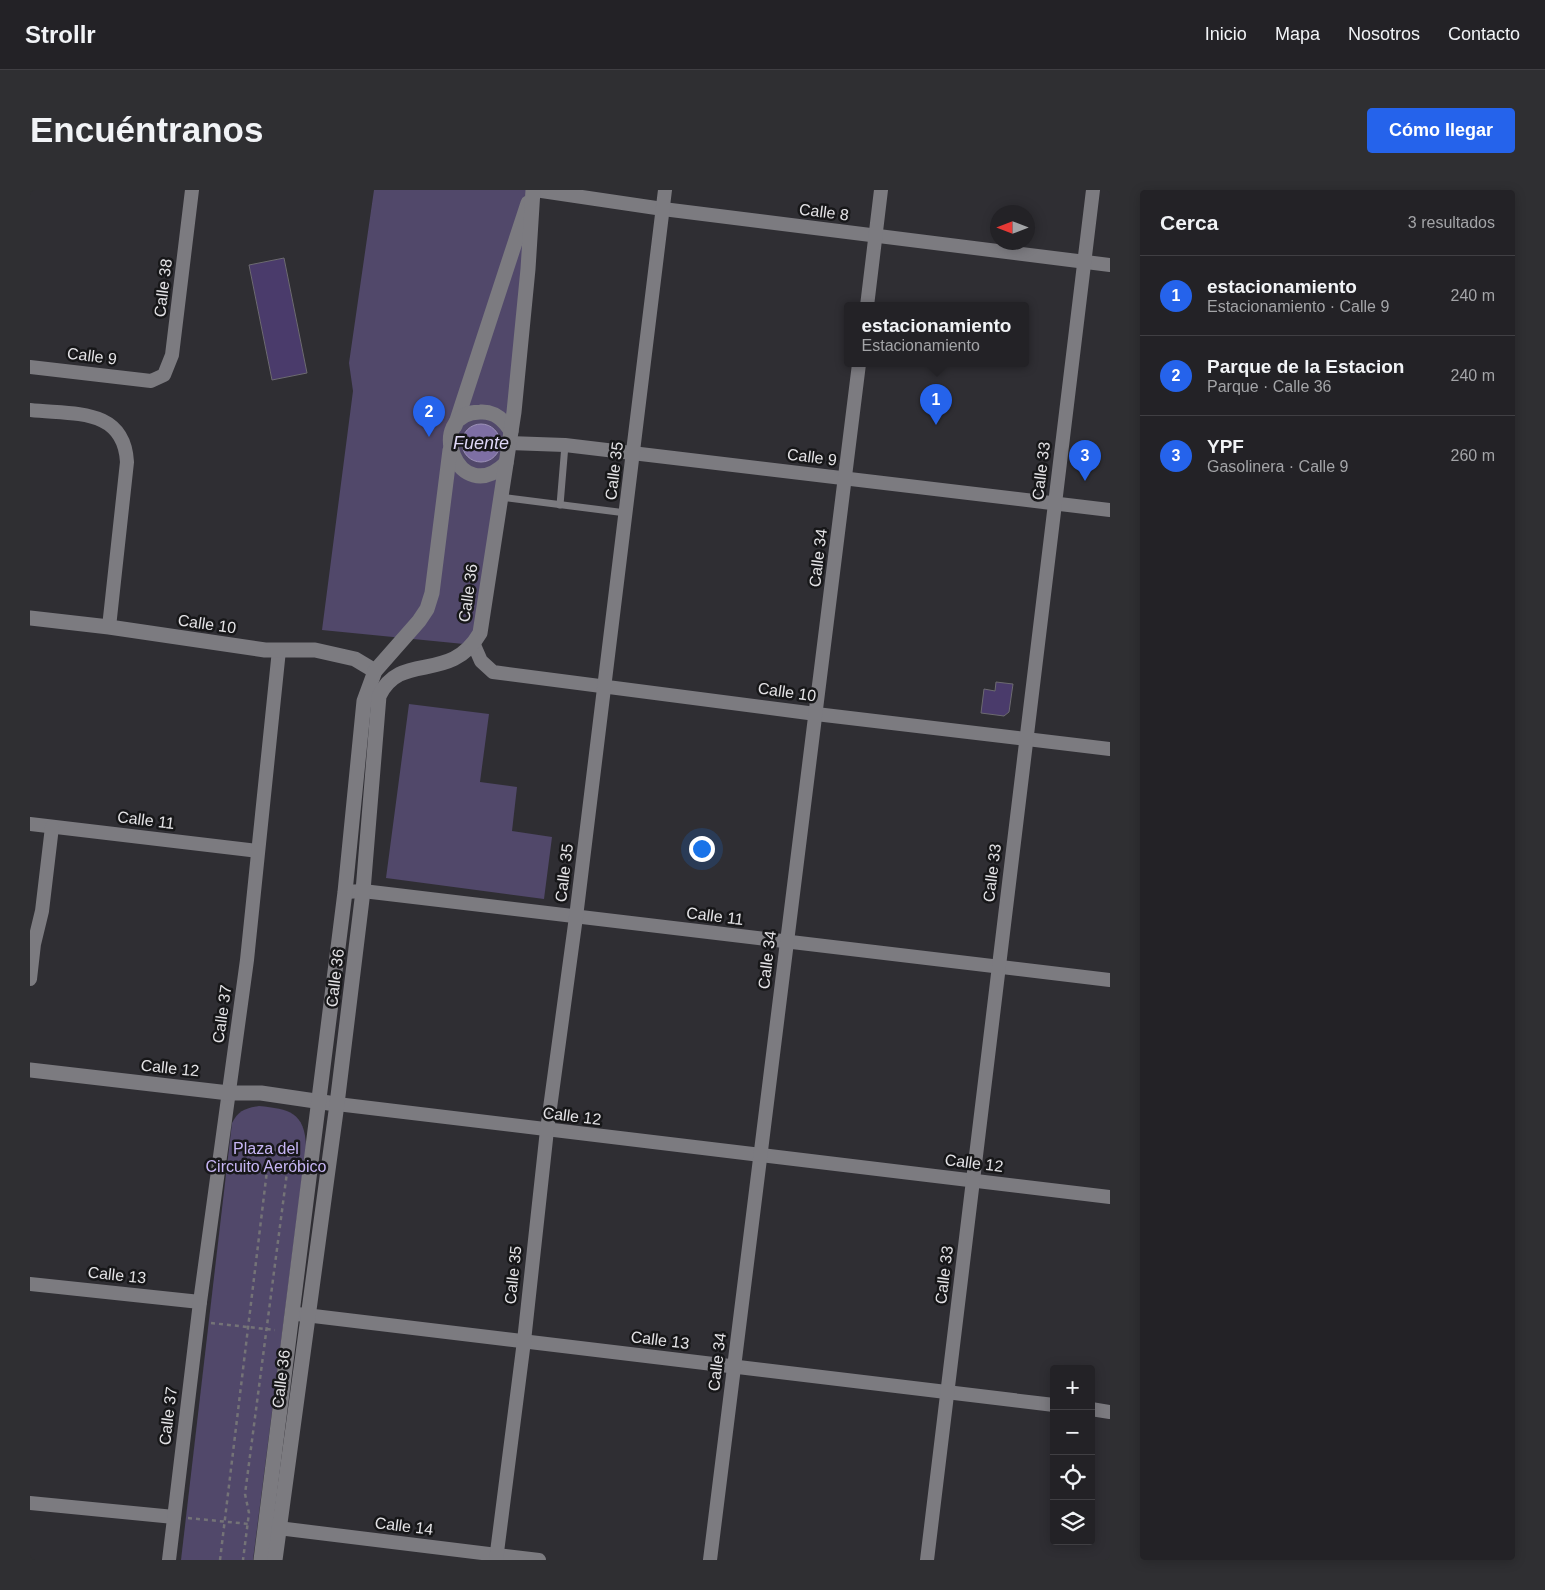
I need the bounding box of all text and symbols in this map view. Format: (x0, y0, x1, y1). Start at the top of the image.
text: Strollr (25, 21, 96, 48)
text: Inicio (1205, 24, 1247, 44)
text: Mapa (1275, 24, 1320, 44)
text: Nosotros (1348, 24, 1420, 44)
text: Contacto (1448, 24, 1520, 44)
button: Cómo llegar (1367, 108, 1515, 153)
text: Encuéntranos (30, 110, 263, 149)
street label: Calle 8 (798, 201, 850, 223)
north arrow (990, 205, 1035, 250)
text: Cerca (1160, 211, 1218, 234)
text: 3 resultados (1408, 214, 1495, 231)
street label: Calle 38 (151, 258, 175, 318)
text: estacionamiento (1207, 276, 1357, 297)
text: 1 (1172, 287, 1180, 304)
text: 240 m (1451, 287, 1495, 304)
text: Estacionamiento · Calle 9 (1207, 298, 1389, 315)
popup (844, 302, 1029, 367)
text: estacionamiento (862, 315, 1011, 336)
text: Estacionamiento (862, 337, 980, 354)
street label: Calle 9 (66, 345, 118, 367)
text: Parque de la Estacion (1207, 356, 1404, 377)
text: 2 (1172, 367, 1180, 384)
text: 240 m (1451, 367, 1495, 384)
text: Parque · Calle 36 (1207, 378, 1332, 395)
pin: 1 (920, 384, 952, 425)
pin: 2 (413, 396, 445, 437)
water label: Fuente (453, 433, 509, 453)
text: YPF (1207, 436, 1244, 457)
pin: 3 (1069, 440, 1101, 481)
street label: Calle 35 (602, 441, 626, 501)
street label: Calle 33 (1029, 441, 1053, 501)
street label: Calle 9 (786, 446, 838, 468)
text: 3 (1172, 447, 1180, 464)
text: 260 m (1451, 447, 1495, 464)
text: Gasolinera · Calle 9 (1207, 458, 1348, 475)
street label: Calle 34 (806, 528, 830, 588)
street label: Calle 36 (455, 563, 481, 623)
street label: Calle 10 (177, 611, 237, 637)
street label: Calle 10 (757, 679, 817, 705)
street label: Calle 11 (116, 808, 176, 832)
your location (689, 836, 715, 862)
street label: Calle 35 (552, 843, 576, 903)
street label: Calle 33 (980, 843, 1004, 903)
street label: Calle 11 (685, 904, 745, 928)
street label: Calle 34 (755, 930, 779, 990)
street label: Calle 36 (323, 948, 347, 1008)
street label: Calle 37 (209, 984, 235, 1044)
street label: Calle 12 (140, 1056, 200, 1080)
street label: Calle 12 (542, 1104, 602, 1128)
park label: Plaza del Circuito Aeróbico (206, 1140, 327, 1175)
street label: Calle 12 (944, 1151, 1004, 1175)
street label: Calle 35 (501, 1245, 525, 1305)
street label: Calle 33 (932, 1245, 956, 1305)
street label: Calle 13 (87, 1263, 147, 1287)
street label: Calle 13 (630, 1328, 690, 1352)
street label: Calle 34 (705, 1332, 729, 1392)
street label: Calle 36 (269, 1349, 293, 1409)
map controls (1050, 1365, 1095, 1545)
button: + (1050, 1365, 1095, 1410)
street label: Calle 37 (156, 1386, 180, 1446)
button: − (1050, 1410, 1095, 1455)
button: locate (1050, 1455, 1095, 1500)
button: layers (1050, 1500, 1095, 1545)
street label: Calle 14 (374, 1514, 434, 1538)

